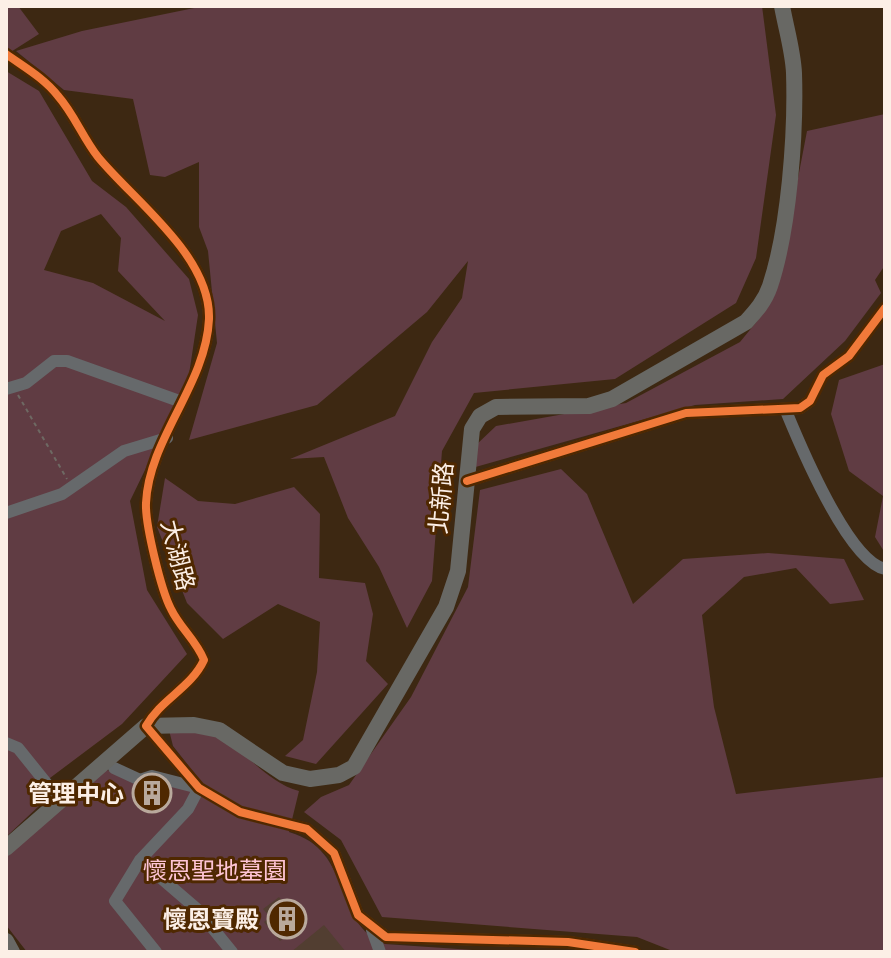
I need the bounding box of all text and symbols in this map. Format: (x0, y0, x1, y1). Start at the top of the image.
street label: 北新路 (422, 461, 460, 535)
street label: 大湖路 (154, 516, 202, 594)
building icon: 管理中心 (131, 772, 173, 814)
place label: 管理中心 (28, 778, 124, 809)
park label: 懷恩聖地墓園 (143, 855, 287, 886)
building icon: 懷恩寶殿 (266, 898, 308, 940)
place label: 懷恩寶殿 (163, 904, 259, 935)

